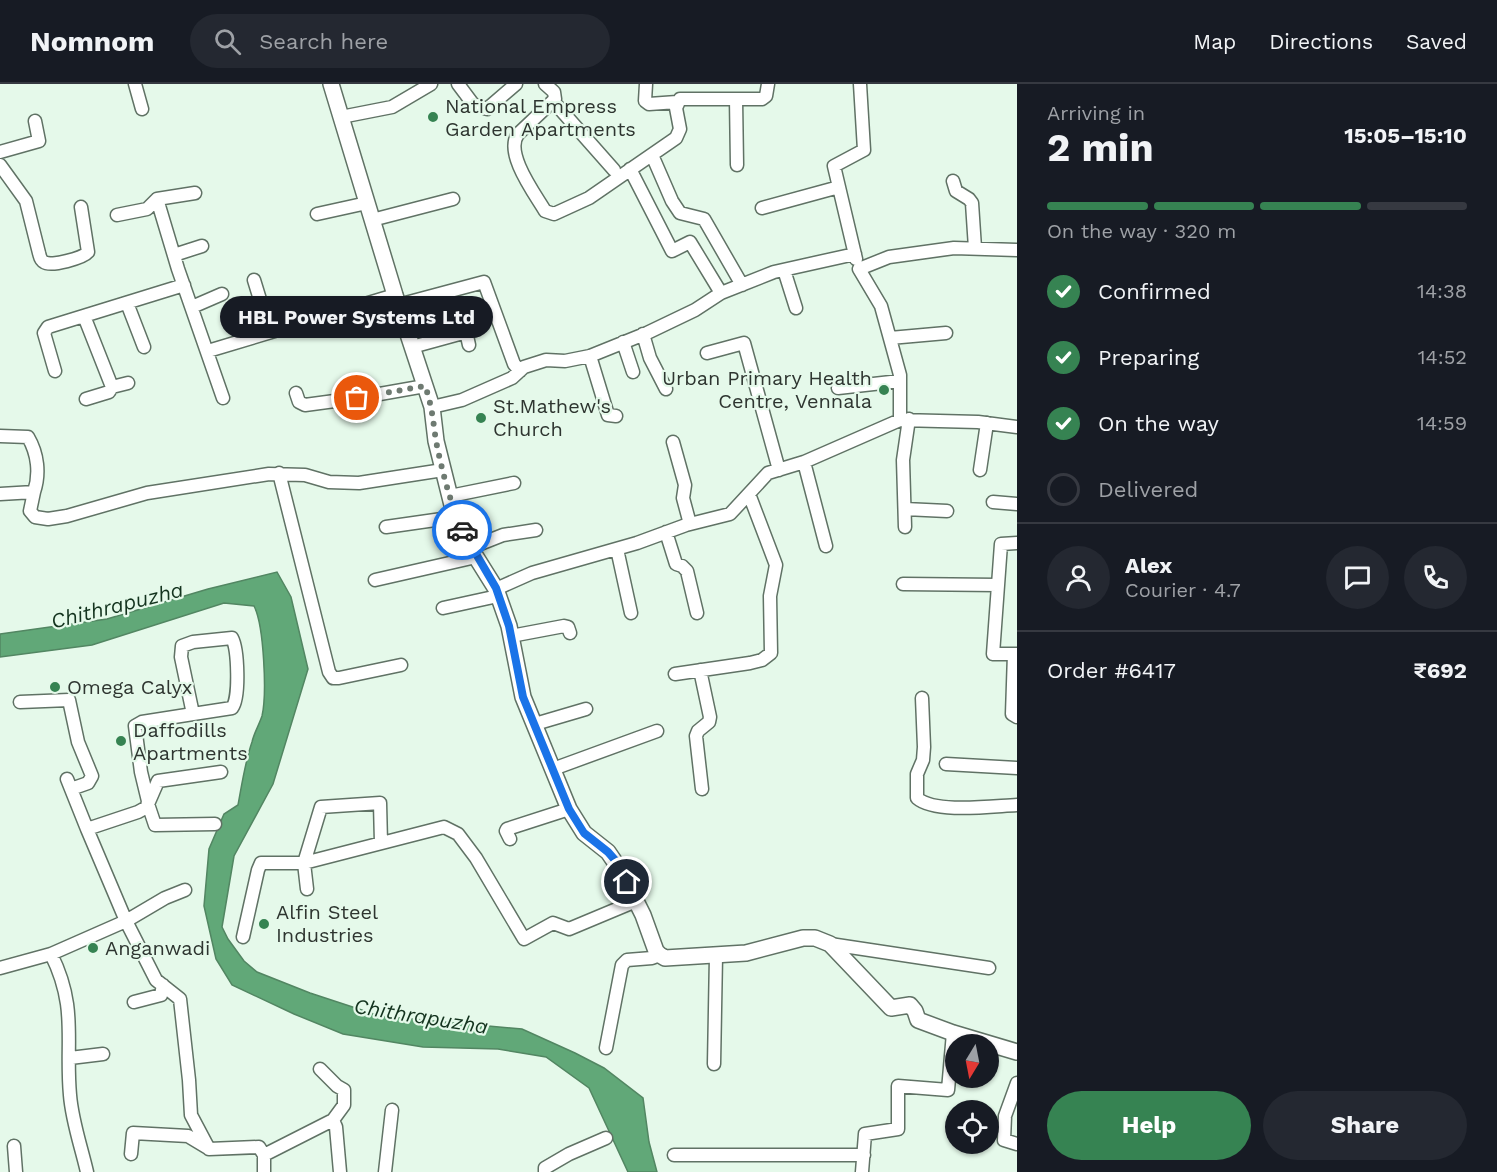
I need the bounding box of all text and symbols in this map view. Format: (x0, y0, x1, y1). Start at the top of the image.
search box (190, 14, 610, 68)
text: Nomnom (30, 25, 154, 58)
icon: search (211, 25, 244, 58)
text: Search here (259, 29, 388, 54)
text: Map (1193, 29, 1236, 54)
text: Directions (1269, 29, 1373, 54)
text: Saved (1406, 29, 1467, 54)
place label: National Empress Garden Apartments (445, 94, 636, 141)
text: Arriving in (1047, 101, 1145, 125)
marker: National Empress Garden Apartments (426, 110, 440, 124)
text: 15:05–15:10 (1344, 123, 1467, 148)
text: 2 min (1047, 125, 1154, 170)
text: On the way · 320 m (1047, 219, 1236, 243)
icon: check (1047, 275, 1080, 308)
text: Confirmed (1098, 279, 1211, 304)
text: 14:38 (1417, 279, 1467, 303)
callout: HBL Power Systems Ltd (220, 296, 494, 338)
text: HBL Power Systems Ltd (238, 305, 475, 329)
icon: check (1047, 341, 1080, 374)
text: Preparing (1098, 345, 1199, 370)
text: 14:52 (1418, 345, 1467, 369)
place label: Urban Primary Health Centre, Vennala (662, 366, 872, 413)
pin (331, 372, 382, 423)
icon: bag (340, 381, 373, 414)
marker: Urban Primary Health Centre, Vennala (877, 383, 891, 397)
place label: St.Mathew's Church (493, 394, 611, 441)
icon: check (1047, 407, 1080, 440)
marker: St.Mathew's Church (474, 411, 488, 425)
text: On the way (1098, 411, 1219, 436)
text: 14:59 (1417, 411, 1467, 435)
text: Delivered (1098, 477, 1198, 502)
courier (432, 500, 492, 560)
icon: car (446, 514, 479, 547)
button: person (1047, 546, 1110, 609)
button: chat (1326, 546, 1389, 609)
button: phone (1404, 546, 1467, 609)
text: Alex (1125, 553, 1172, 578)
water label: Chithrapuzha (48, 576, 186, 634)
text: Courier · 4.7 (1125, 578, 1241, 602)
text: Order #6417 (1047, 658, 1176, 683)
text: ₹692 (1414, 658, 1467, 683)
place label: Omega Calyx (67, 675, 192, 699)
marker: Omega Calyx (48, 680, 62, 694)
place label: Daffodills Apartments (133, 718, 248, 765)
marker: Daffodills Apartments (114, 734, 128, 748)
pin (601, 856, 652, 907)
icon: home (610, 865, 643, 898)
place label: Alfin Steel Industries (276, 900, 378, 947)
marker: Alfin Steel Industries (257, 917, 271, 931)
place label: Anganwadi (105, 936, 210, 960)
marker: Anganwadi (86, 941, 100, 955)
water label: Chithrapuzha (352, 993, 490, 1039)
north arrow (945, 1034, 999, 1088)
map controls (945, 1034, 999, 1154)
button: Help (1047, 1091, 1251, 1160)
button: Share (1263, 1091, 1467, 1160)
button: locate (945, 1100, 999, 1154)

